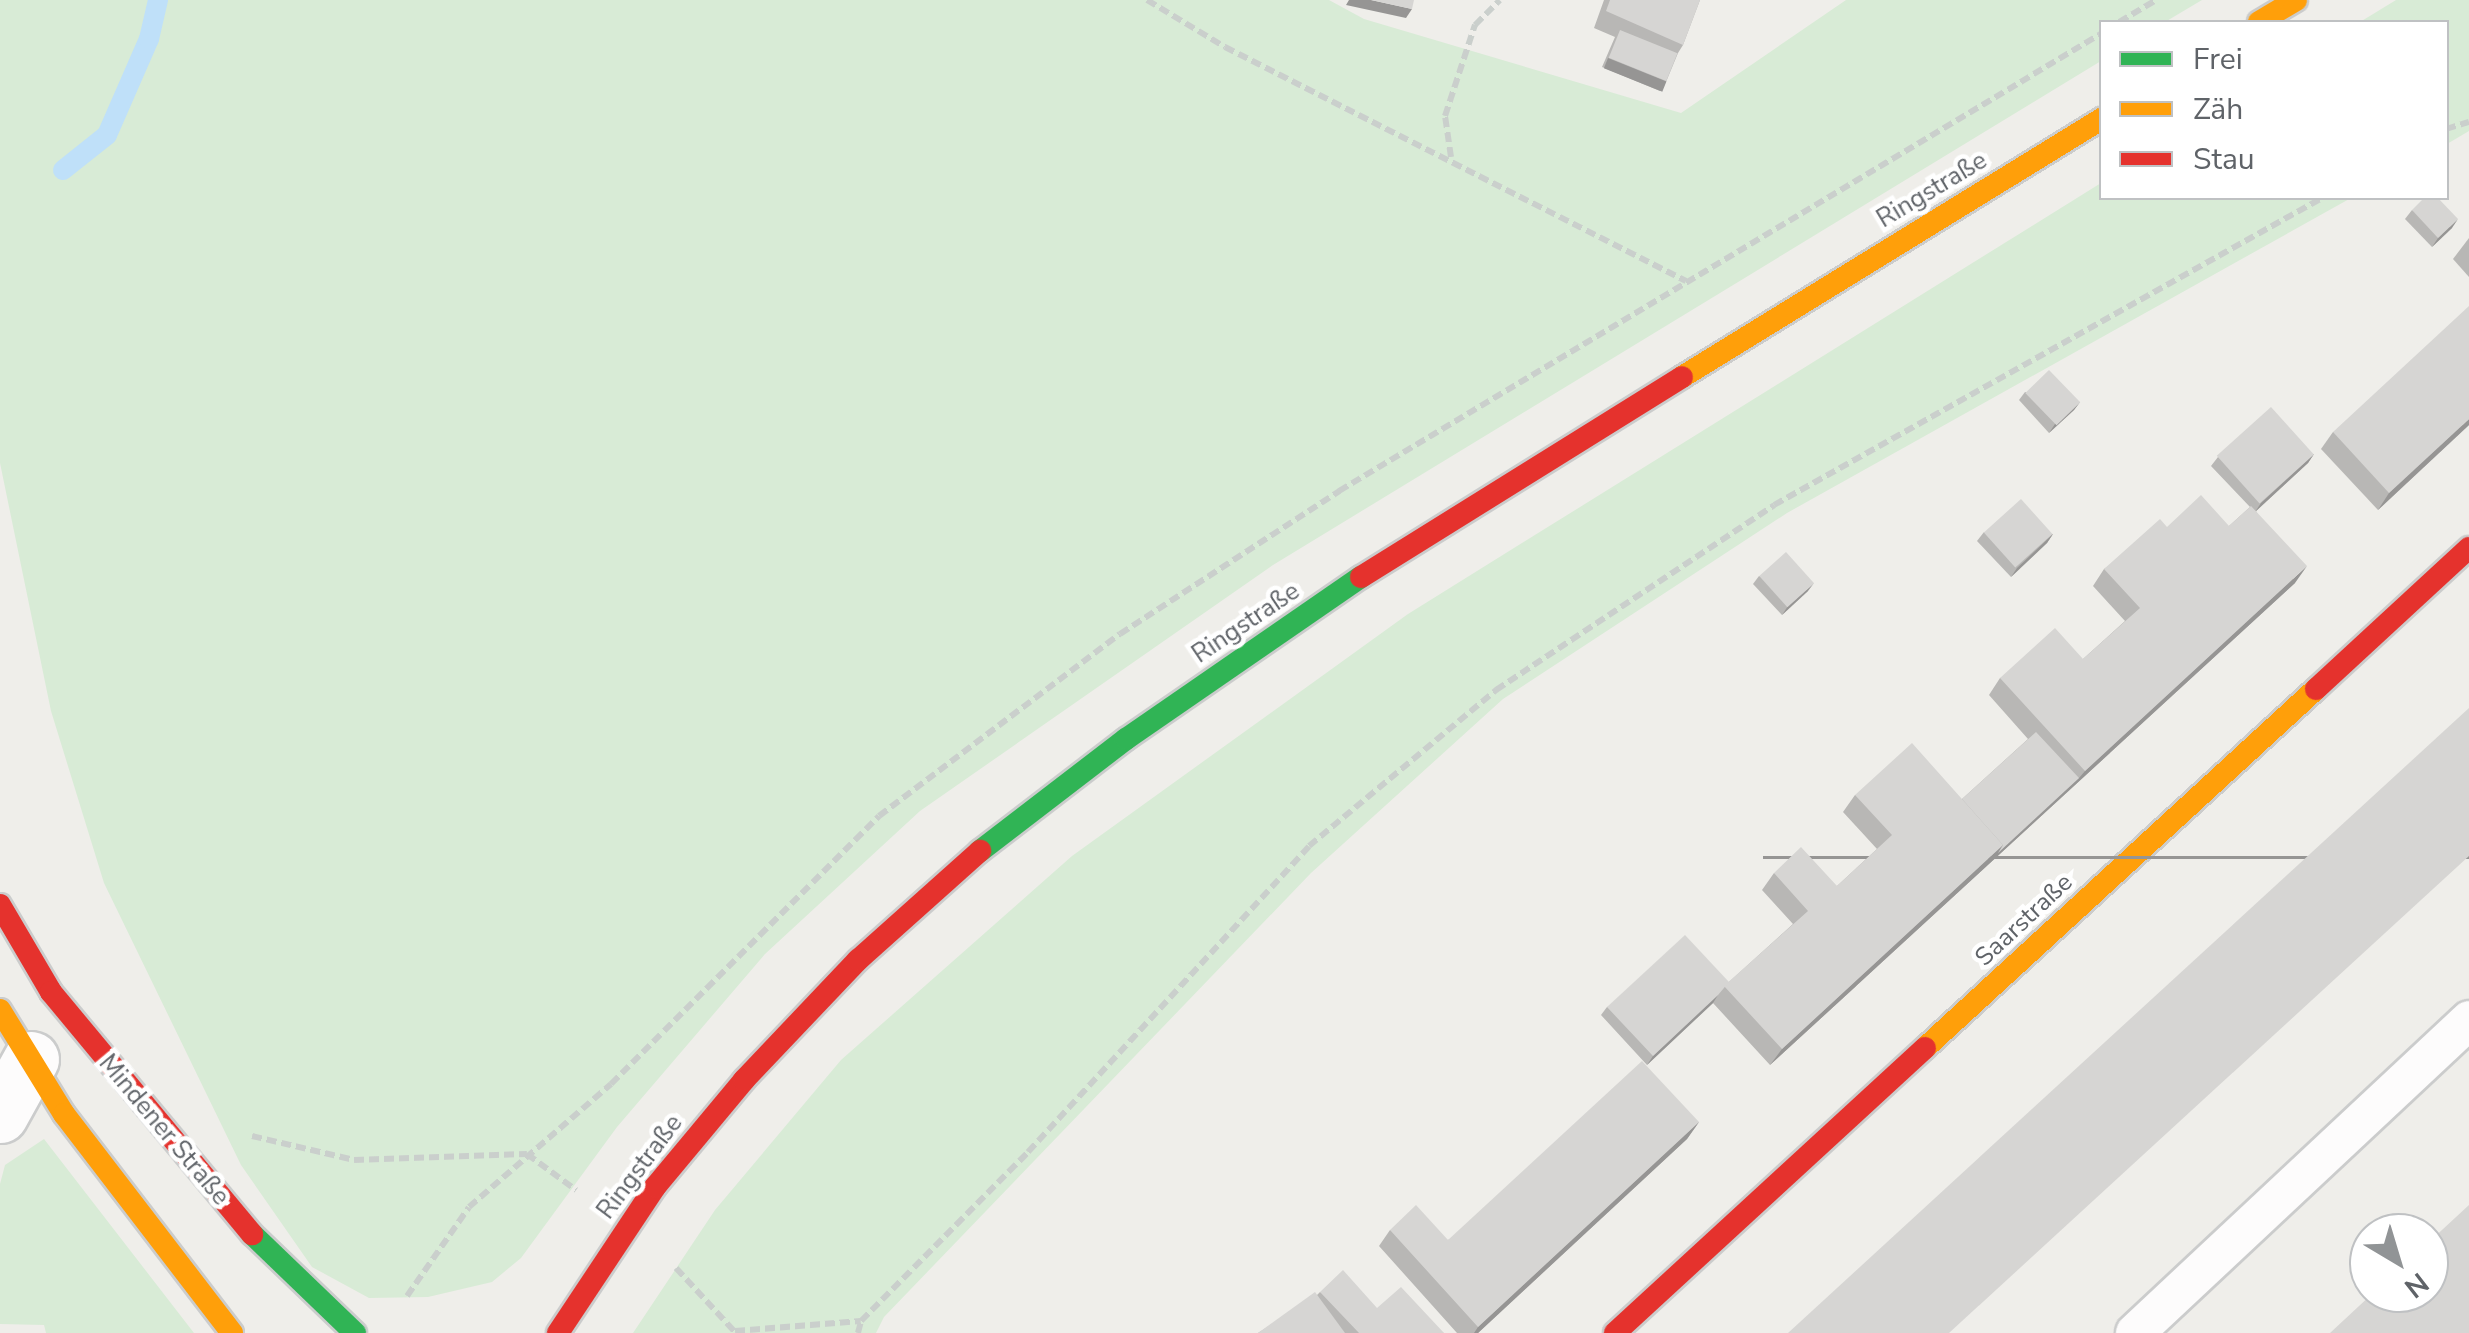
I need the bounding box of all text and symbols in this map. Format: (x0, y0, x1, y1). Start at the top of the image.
legend (2099, 20, 2449, 200)
text: Frei (2193, 39, 2243, 80)
text: Zäh (2193, 89, 2243, 130)
text: Stau (2193, 139, 2255, 180)
street label: Ringstraße (1872, 146, 1992, 234)
street label: Ringstraße (1187, 576, 1305, 670)
street label: Saarstraße (1969, 867, 2079, 973)
street label: Mindener Straße (92, 1049, 236, 1211)
street label: Ringstraße (591, 1109, 689, 1225)
north arrow (2349, 1213, 2449, 1313)
text: N (2396, 1264, 2436, 1306)

